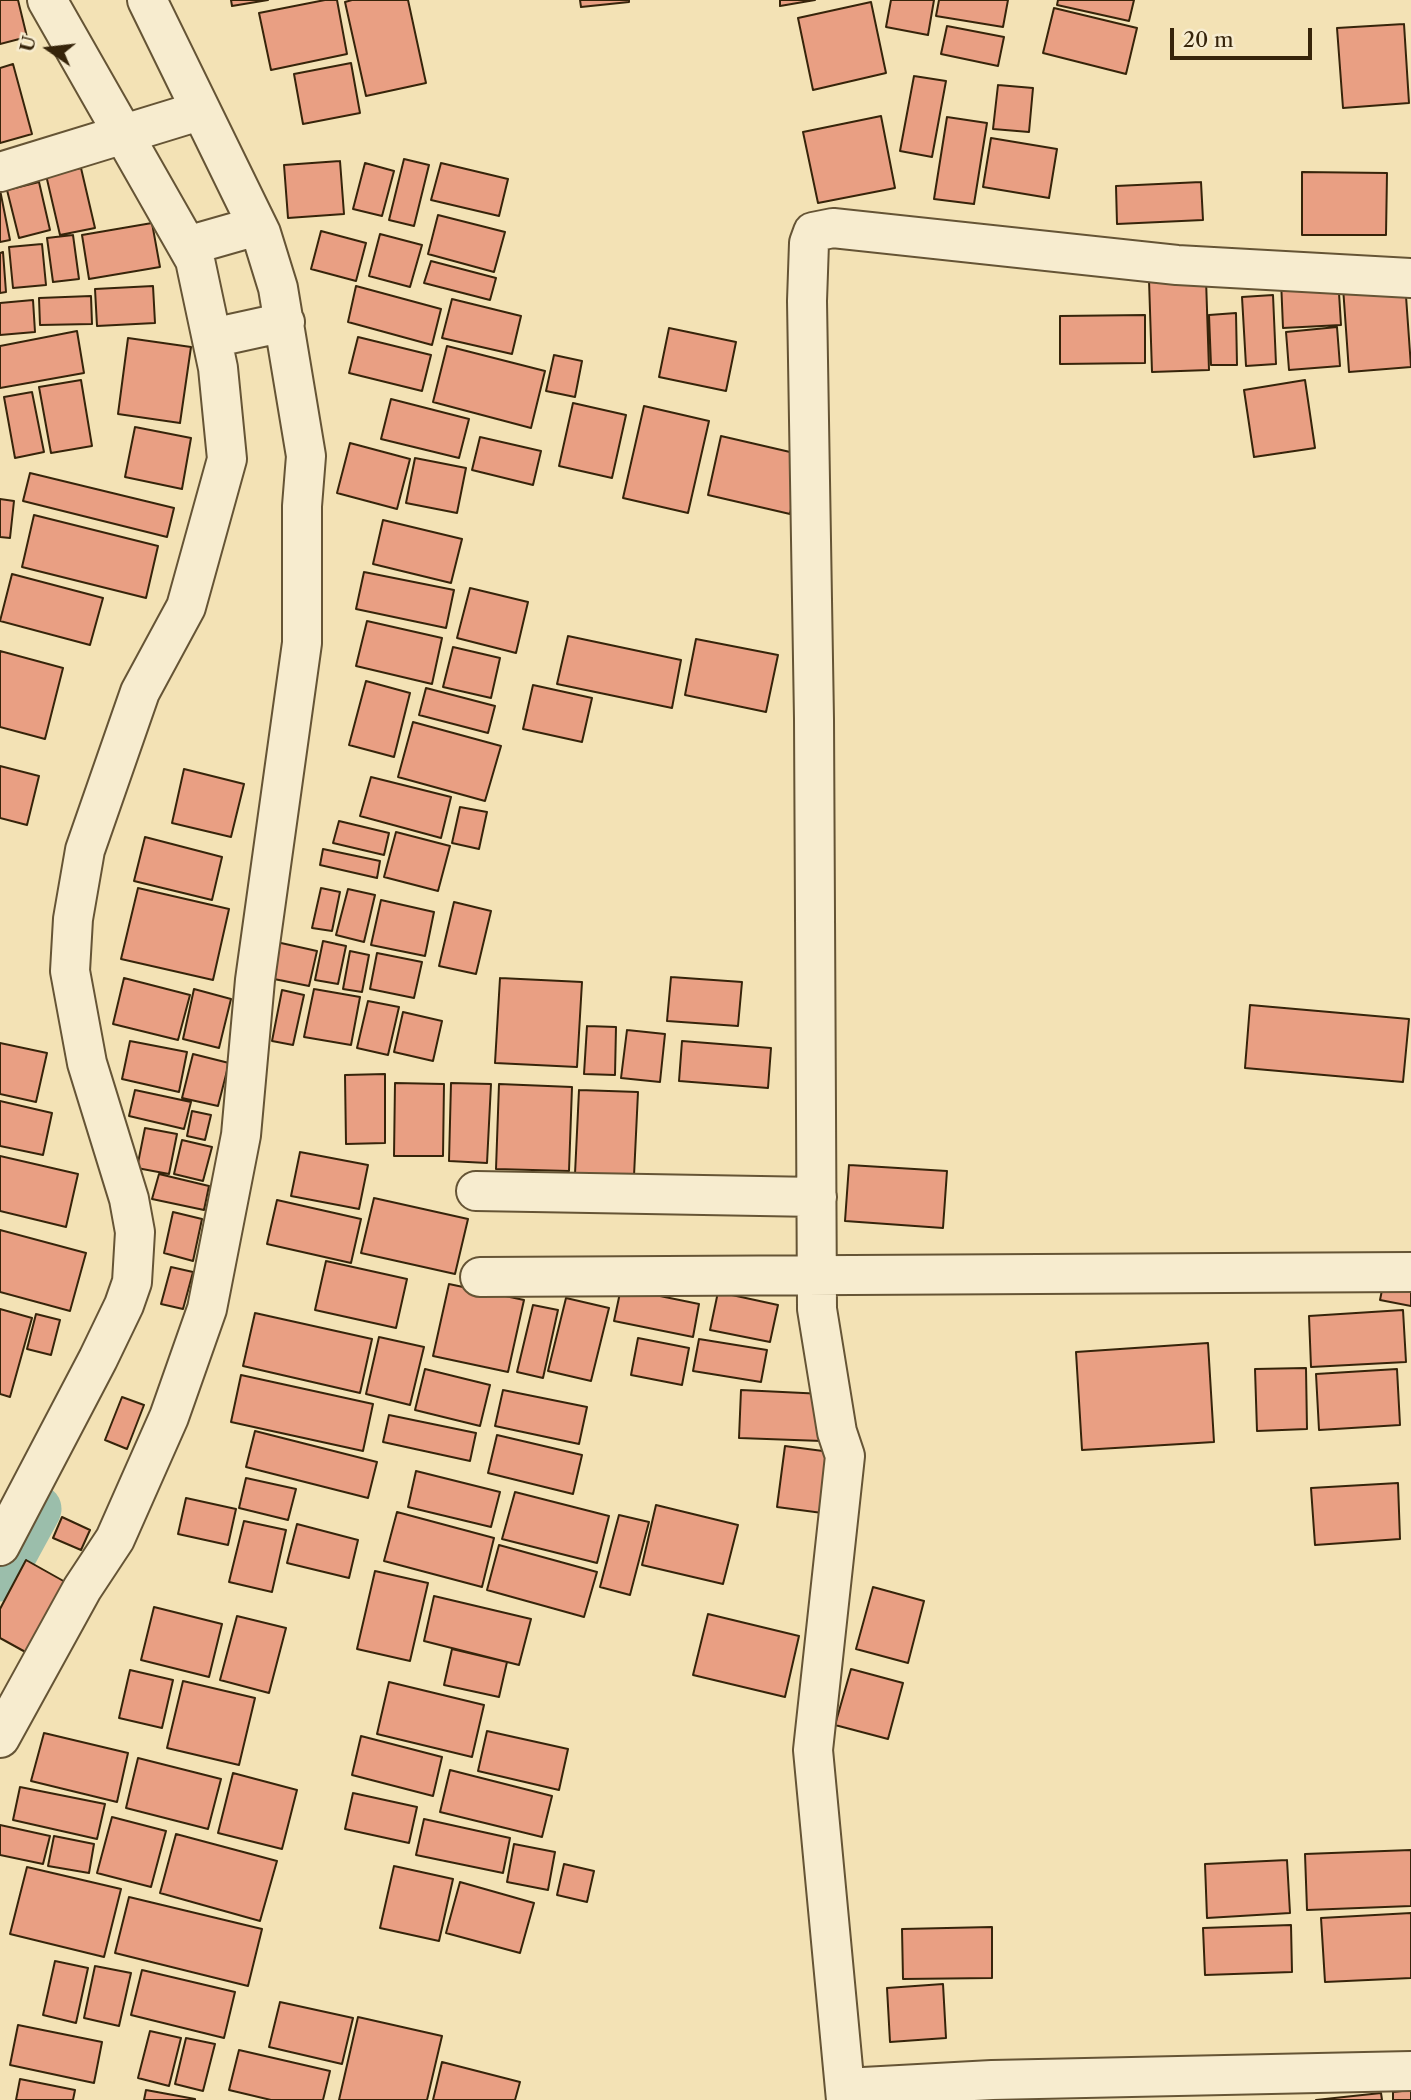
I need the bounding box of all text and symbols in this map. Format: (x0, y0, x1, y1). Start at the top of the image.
north arrow (14, 14, 84, 84)
scale bar (1173, 14, 1315, 58)
text: 20 m (1183, 27, 1234, 52)
text: U (15, 34, 41, 54)

